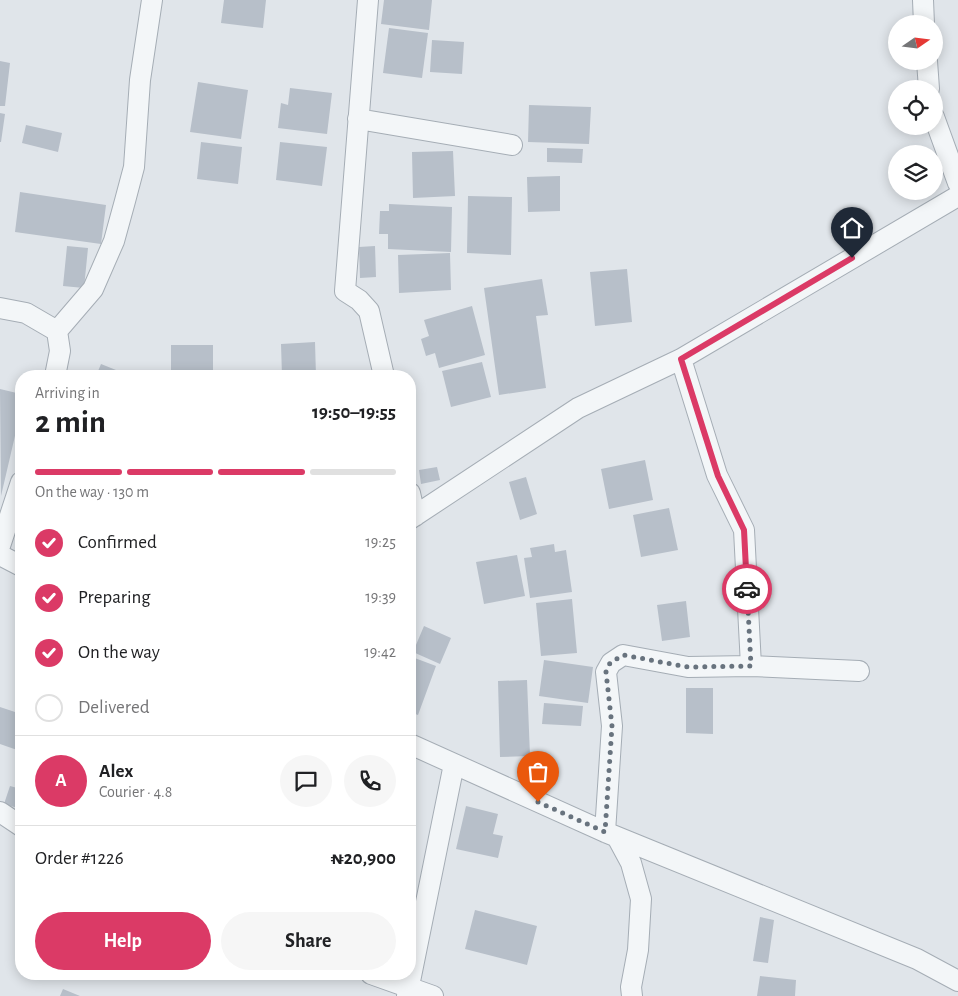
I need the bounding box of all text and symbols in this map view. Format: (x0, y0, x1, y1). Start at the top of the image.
north arrow (888, 15, 942, 70)
map controls (888, 15, 943, 200)
button: locate (888, 80, 943, 135)
button: layers (888, 145, 943, 200)
pin (831, 207, 873, 258)
icon: home (838, 214, 866, 242)
text: Arriving in (35, 385, 100, 401)
text: 19:50–19:55 (312, 403, 396, 422)
text: 2 min (35, 406, 106, 438)
text: On the way · 130 m (35, 484, 149, 500)
icon: check (35, 529, 63, 557)
text: Confirmed (78, 533, 157, 552)
text: 19:25 (365, 534, 396, 550)
courier (722, 564, 772, 614)
icon: car (733, 575, 761, 603)
icon: check (35, 584, 63, 612)
text: Preparing (78, 588, 151, 607)
text: 19:39 (365, 589, 396, 605)
icon: check (35, 639, 63, 667)
text: On the way (78, 643, 160, 662)
text: 19:42 (364, 644, 396, 660)
text: Delivered (78, 698, 150, 717)
pin (517, 751, 559, 802)
button: chat (280, 755, 332, 807)
button: phone (344, 755, 396, 807)
icon: bag (524, 758, 552, 786)
text: Alex (99, 762, 133, 781)
text: A (55, 771, 67, 790)
text: Courier · 4.8 (99, 784, 172, 800)
text: Order #1226 (35, 849, 124, 868)
text: ₦20,900 (330, 849, 396, 868)
button: Help (35, 912, 211, 970)
button: Share (221, 912, 396, 970)

